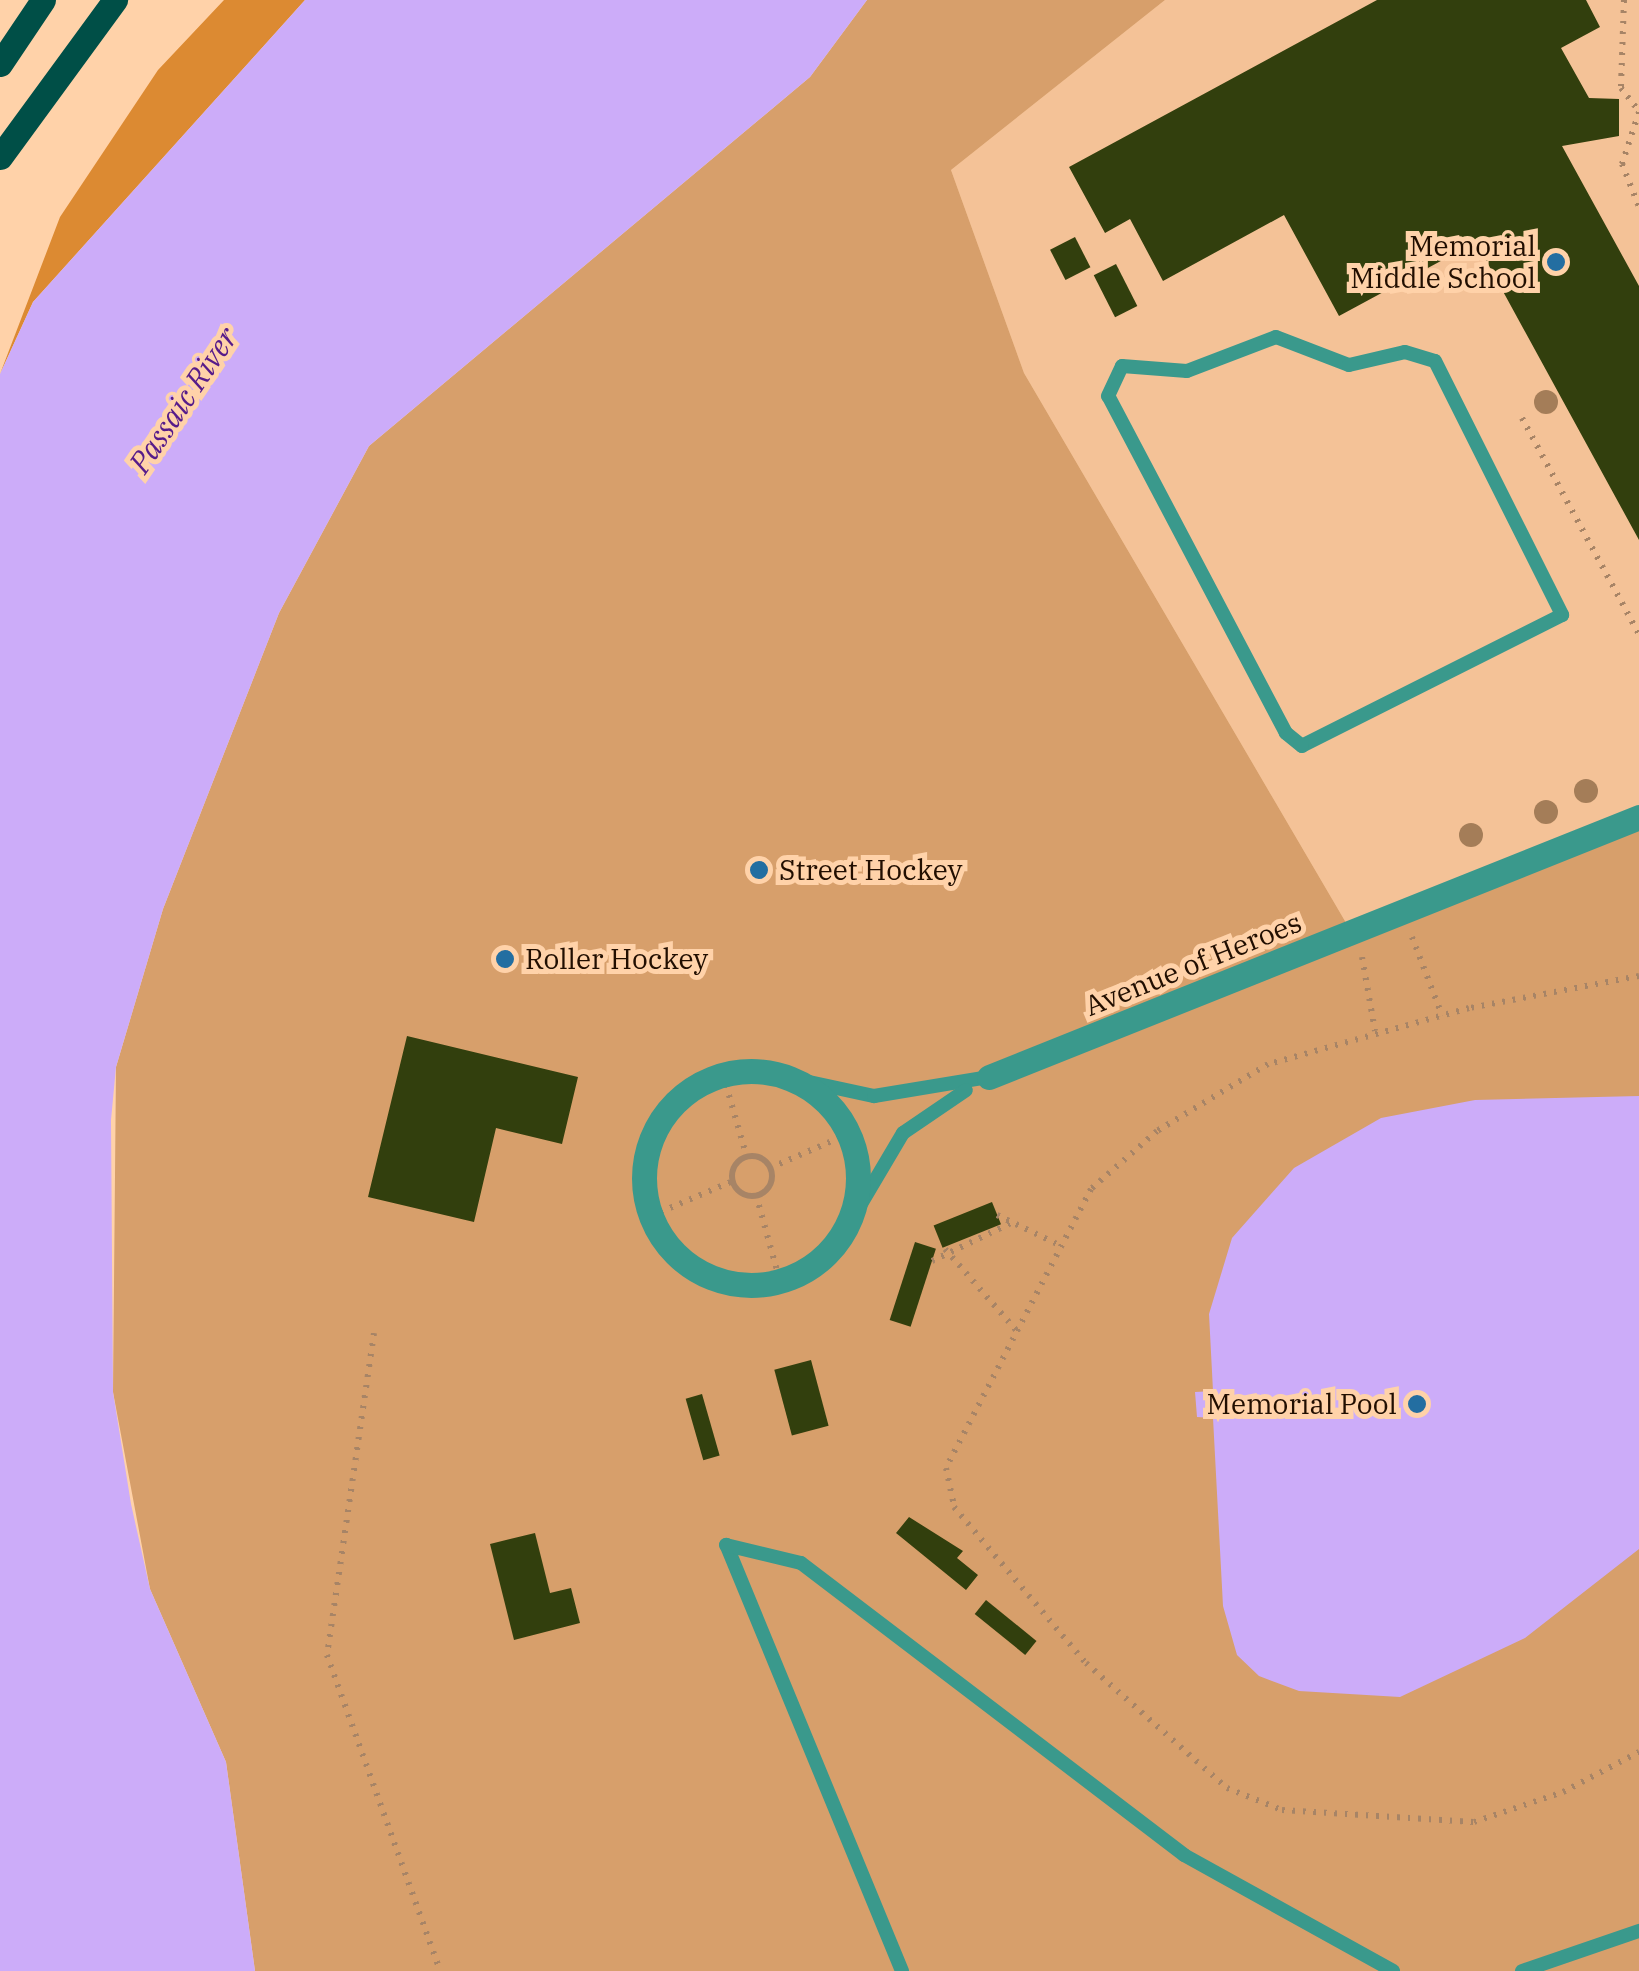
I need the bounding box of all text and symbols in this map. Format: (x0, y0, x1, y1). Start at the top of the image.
place label: Memorial Middle School (1350, 229, 1536, 295)
marker: Memorial Middle School (1545, 251, 1567, 273)
water label: Passaic River (121, 320, 245, 480)
place label: Street Hockey (779, 853, 962, 887)
marker: Street Hockey (748, 859, 770, 881)
street label: Avenue of Heroes (1080, 905, 1306, 1023)
place label: Roller Hockey (525, 942, 708, 976)
marker: Roller Hockey (494, 948, 516, 970)
place label: Memorial Pool (1206, 1387, 1397, 1421)
marker: Memorial Pool (1406, 1393, 1428, 1415)

